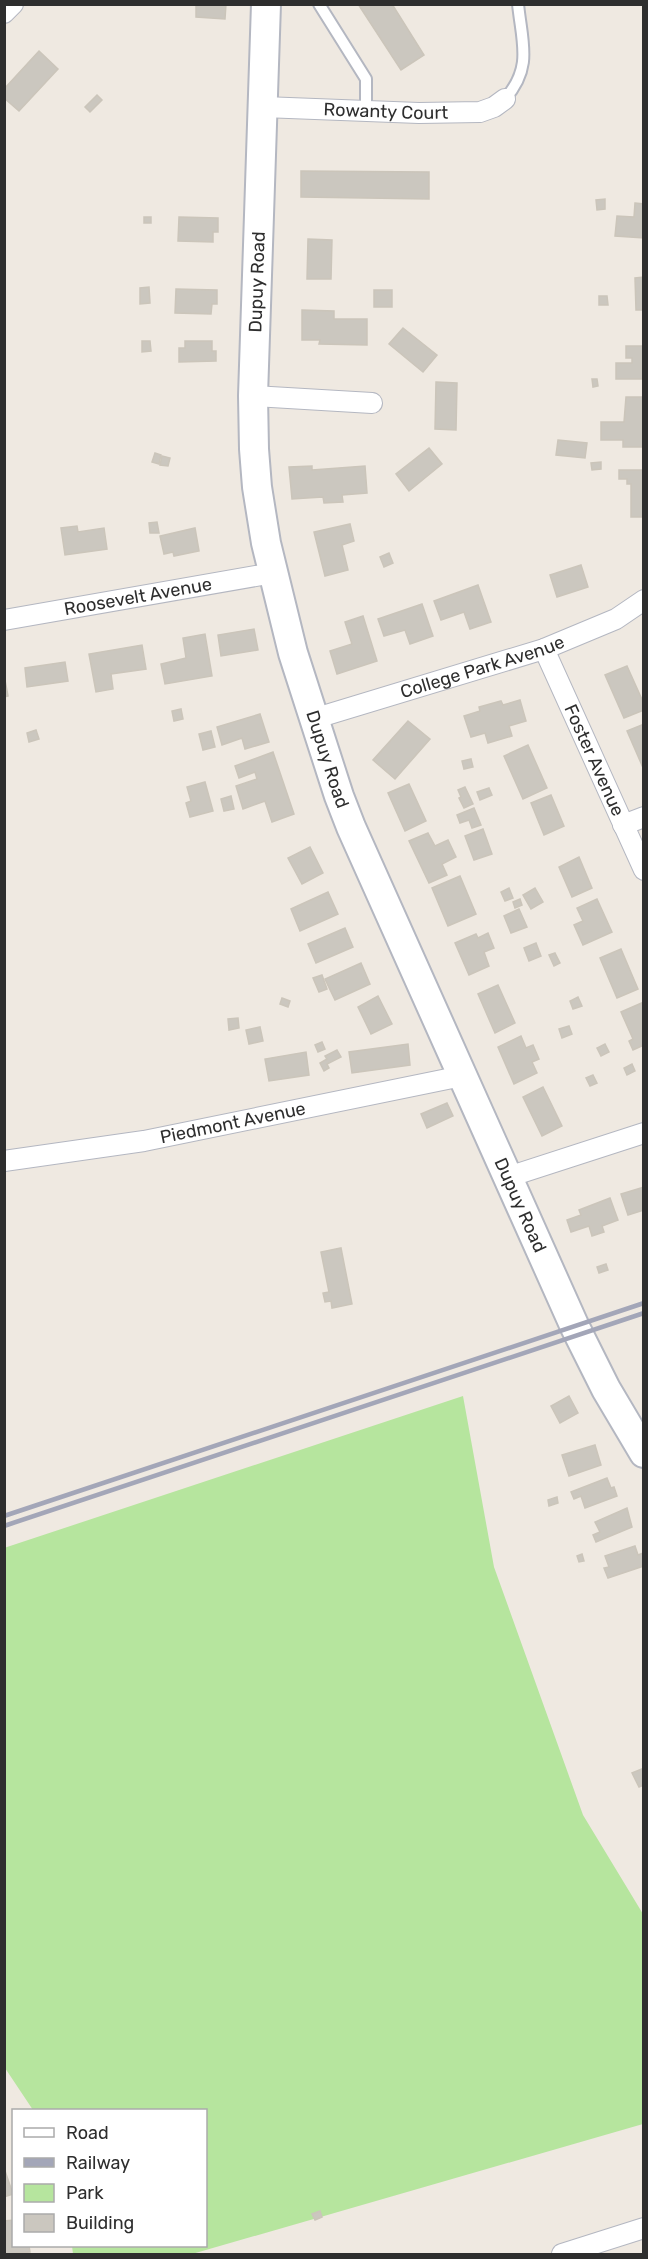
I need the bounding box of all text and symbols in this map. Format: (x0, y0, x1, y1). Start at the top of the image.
street label: Rowanty Court (323, 98, 448, 124)
street label: Dupuy Road (244, 231, 270, 333)
street label: Roosevelt Avenue (62, 573, 214, 620)
street label: College Park Avenue (397, 631, 568, 703)
street label: Foster Avenue (559, 701, 629, 820)
street label: Dupuy Road (301, 708, 354, 811)
street label: Piedmont Avenue (158, 1097, 307, 1148)
street label: Dupuy Road (490, 1154, 551, 1256)
legend (12, 2109, 207, 2247)
text: Road (66, 2122, 109, 2144)
text: Railway (66, 2152, 130, 2174)
text: Park (66, 2182, 104, 2204)
text: Building (66, 2212, 134, 2234)

